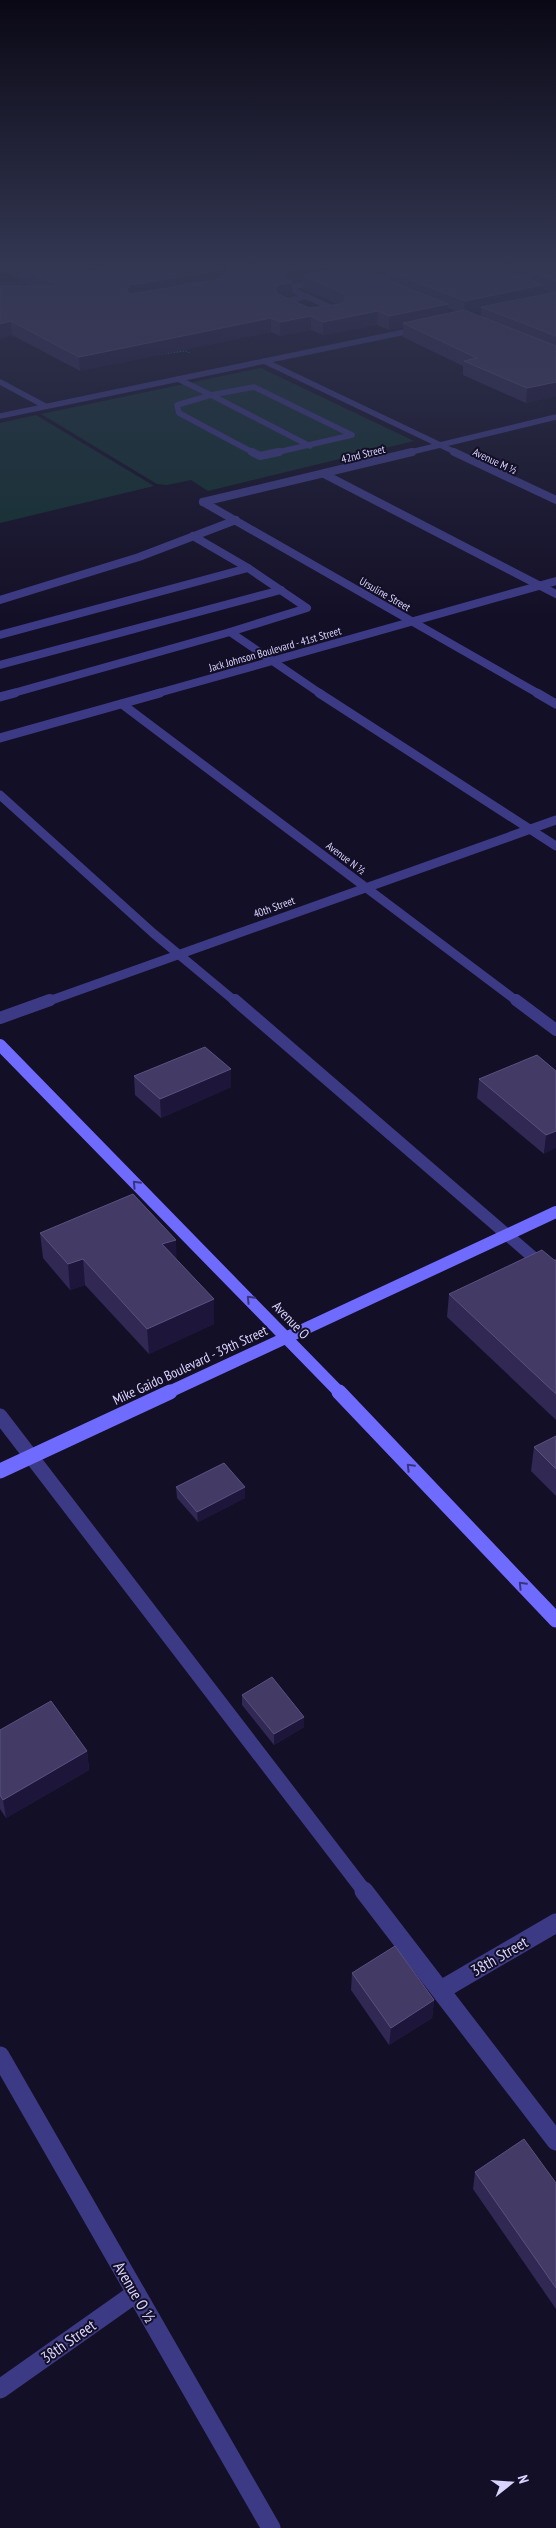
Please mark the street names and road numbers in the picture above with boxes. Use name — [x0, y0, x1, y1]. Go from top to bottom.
street label: 42nd Street — [340, 442, 386, 466]
street label: Avenue M ½ — [471, 445, 520, 477]
street label: Ursuline Street — [357, 574, 413, 614]
street label: Jack Johnson Boulevard - 41st Street — [206, 623, 343, 675]
street label: Avenue N ½ — [323, 839, 369, 878]
street label: 40th Street — [251, 893, 297, 921]
street label: Avenue O — [269, 1297, 314, 1343]
street label: Mike Gaido Boulevard - 39th Street — [110, 1321, 270, 1409]
street label: 38th Street — [467, 1931, 532, 1980]
street label: Avenue O ½ — [110, 2258, 160, 2326]
street label: 38th Street — [37, 2315, 100, 2367]

